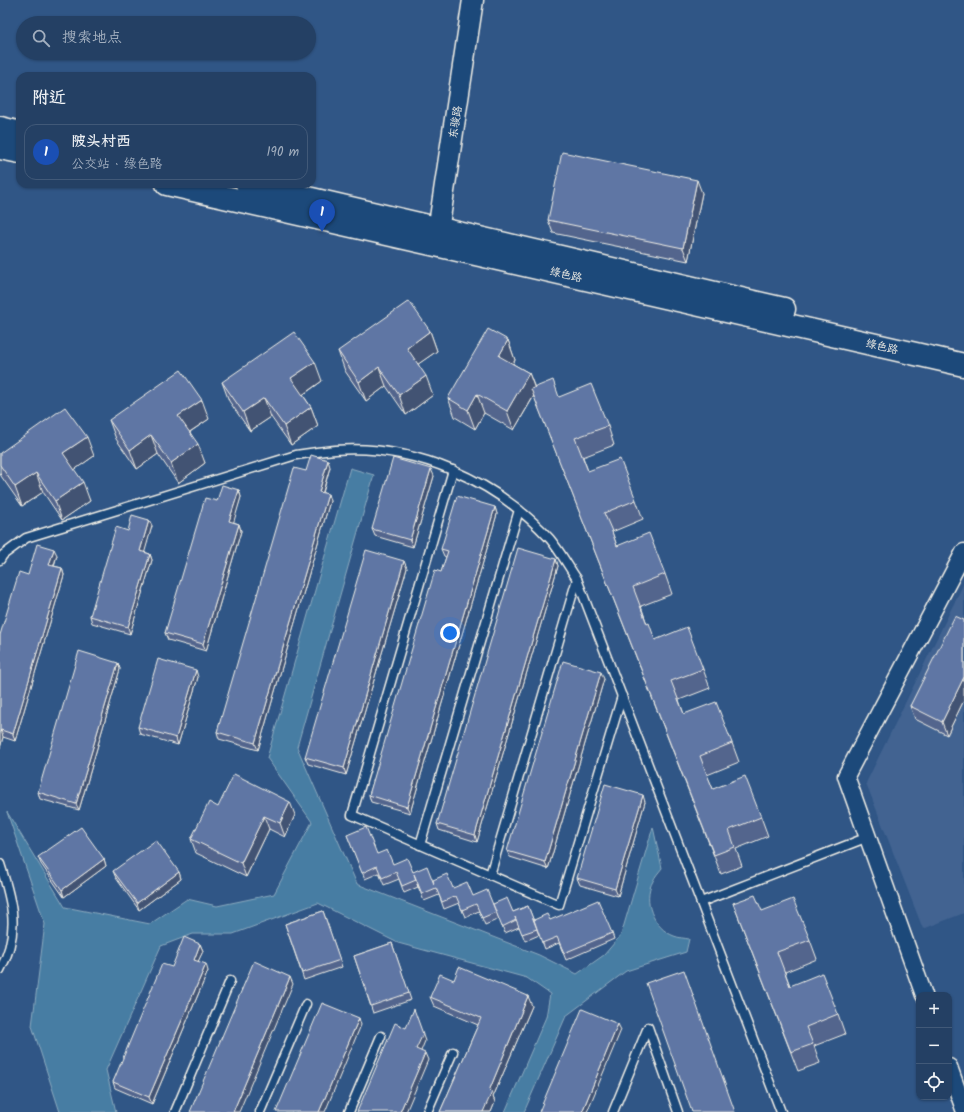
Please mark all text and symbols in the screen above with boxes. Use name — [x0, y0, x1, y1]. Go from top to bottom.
search box — [16, 16, 316, 60]
text: 搜索地点 — [62, 26, 122, 50]
icon: search — [30, 27, 52, 49]
text: 附近 — [32, 85, 66, 112]
street label: 东骏路 — [445, 104, 467, 140]
text: 陂头村西 — [71, 130, 131, 154]
text: 1 — [44, 142, 48, 163]
text: 190 m — [267, 142, 299, 163]
text: 公交站 · 绿色路 — [71, 154, 163, 175]
pin: 1 — [309, 199, 335, 232]
street label: 绿色路 — [548, 262, 584, 287]
street label: 绿色路 — [864, 334, 900, 359]
your location — [440, 623, 460, 643]
map controls — [916, 992, 952, 1100]
button: + — [916, 992, 952, 1028]
button: − — [916, 1028, 952, 1064]
button: locate — [916, 1064, 952, 1100]

